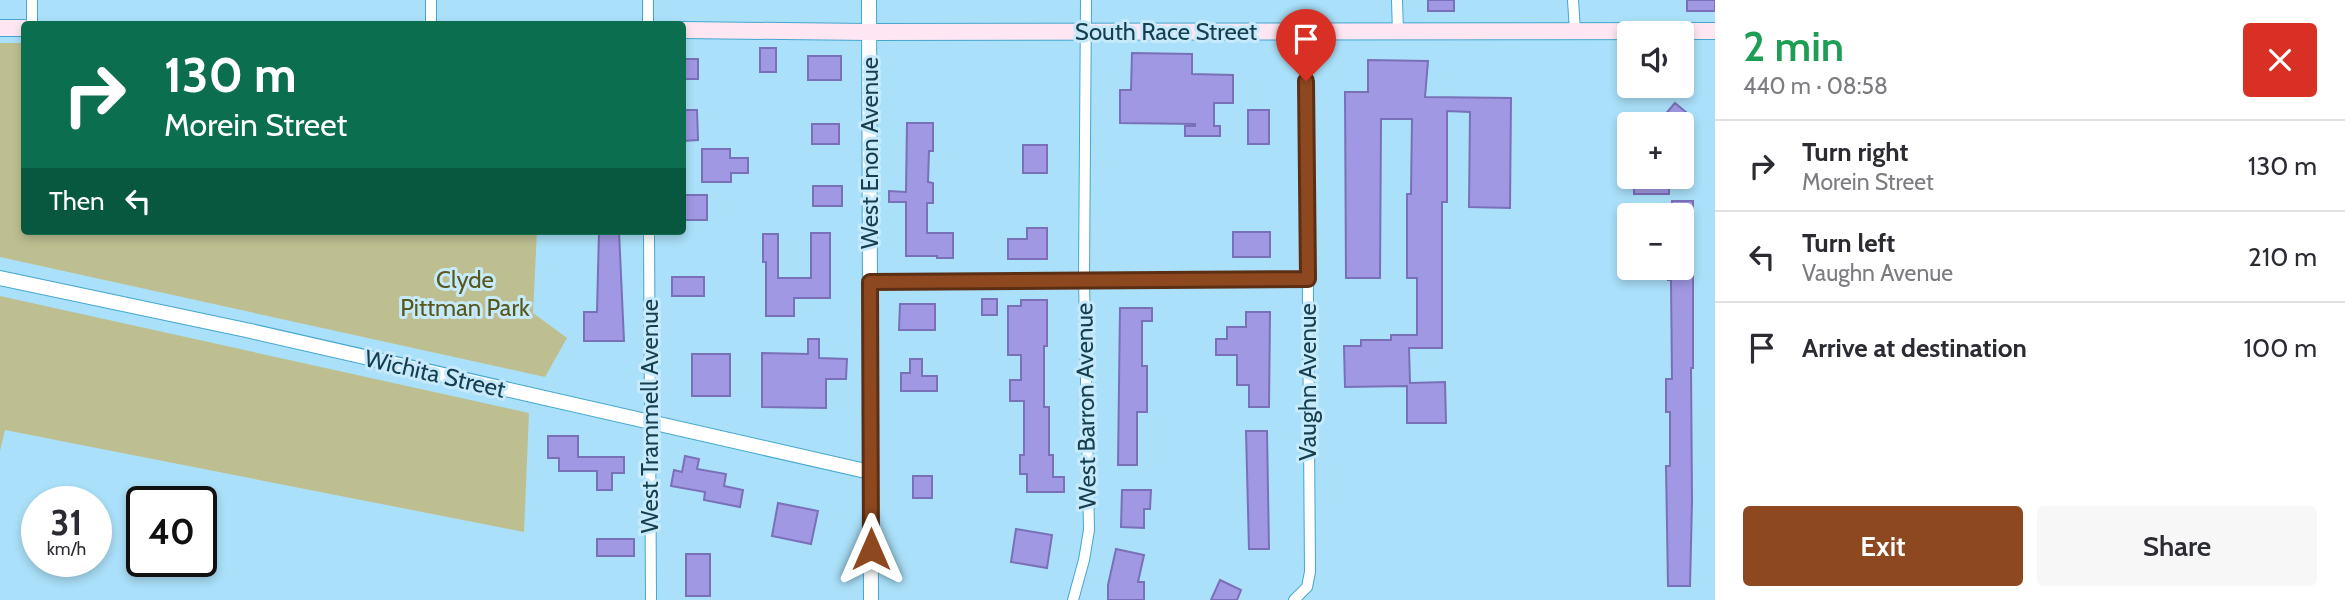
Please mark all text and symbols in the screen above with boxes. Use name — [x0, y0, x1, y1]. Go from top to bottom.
pin — [1276, 9, 1336, 81]
street label: South Race Street — [1075, 17, 1257, 46]
icon: arrive — [1287, 20, 1325, 58]
text: 2 min — [1743, 20, 1844, 72]
map controls — [1617, 21, 1694, 280]
button: sound — [1617, 21, 1694, 98]
button: close — [2243, 23, 2317, 97]
text: 130 m — [164, 45, 297, 104]
icon: right — [49, 49, 140, 140]
street label: West Enon Avenue — [855, 57, 884, 249]
text: 440 m · 08:58 — [1743, 72, 1888, 100]
text: Morein Street — [164, 105, 347, 144]
button: + — [1617, 112, 1694, 189]
text: Turn right — [1802, 136, 1908, 168]
icon: right — [1743, 147, 1781, 185]
text: 130 m — [2248, 150, 2317, 182]
text: Morein Street — [1802, 168, 1934, 196]
icon: left — [119, 182, 157, 220]
text: Then — [49, 185, 105, 217]
button: − — [1617, 203, 1694, 280]
text: Turn left — [1802, 227, 1895, 259]
icon: left — [1743, 238, 1781, 276]
text: 210 m — [2248, 241, 2317, 273]
text: Vaughn Avenue — [1802, 259, 1953, 287]
park label: Clyde Pittman Park — [400, 265, 530, 322]
street label: West Trammell Avenue — [635, 299, 664, 533]
street label: West Barron Avenue — [1069, 303, 1102, 509]
street label: Vaughn Avenue — [1293, 303, 1322, 461]
icon: arrive — [1743, 329, 1781, 367]
text: Arrive at destination — [1802, 332, 2027, 364]
text: 100 m — [2244, 332, 2317, 364]
street label: Wichita Street — [362, 343, 508, 404]
speed limit sign: 40 — [126, 486, 217, 577]
text: 31 — [51, 501, 82, 544]
button: Exit — [1743, 506, 2023, 586]
button: Share — [2037, 506, 2317, 586]
position arrow — [834, 512, 908, 586]
text: km/h — [47, 538, 86, 560]

